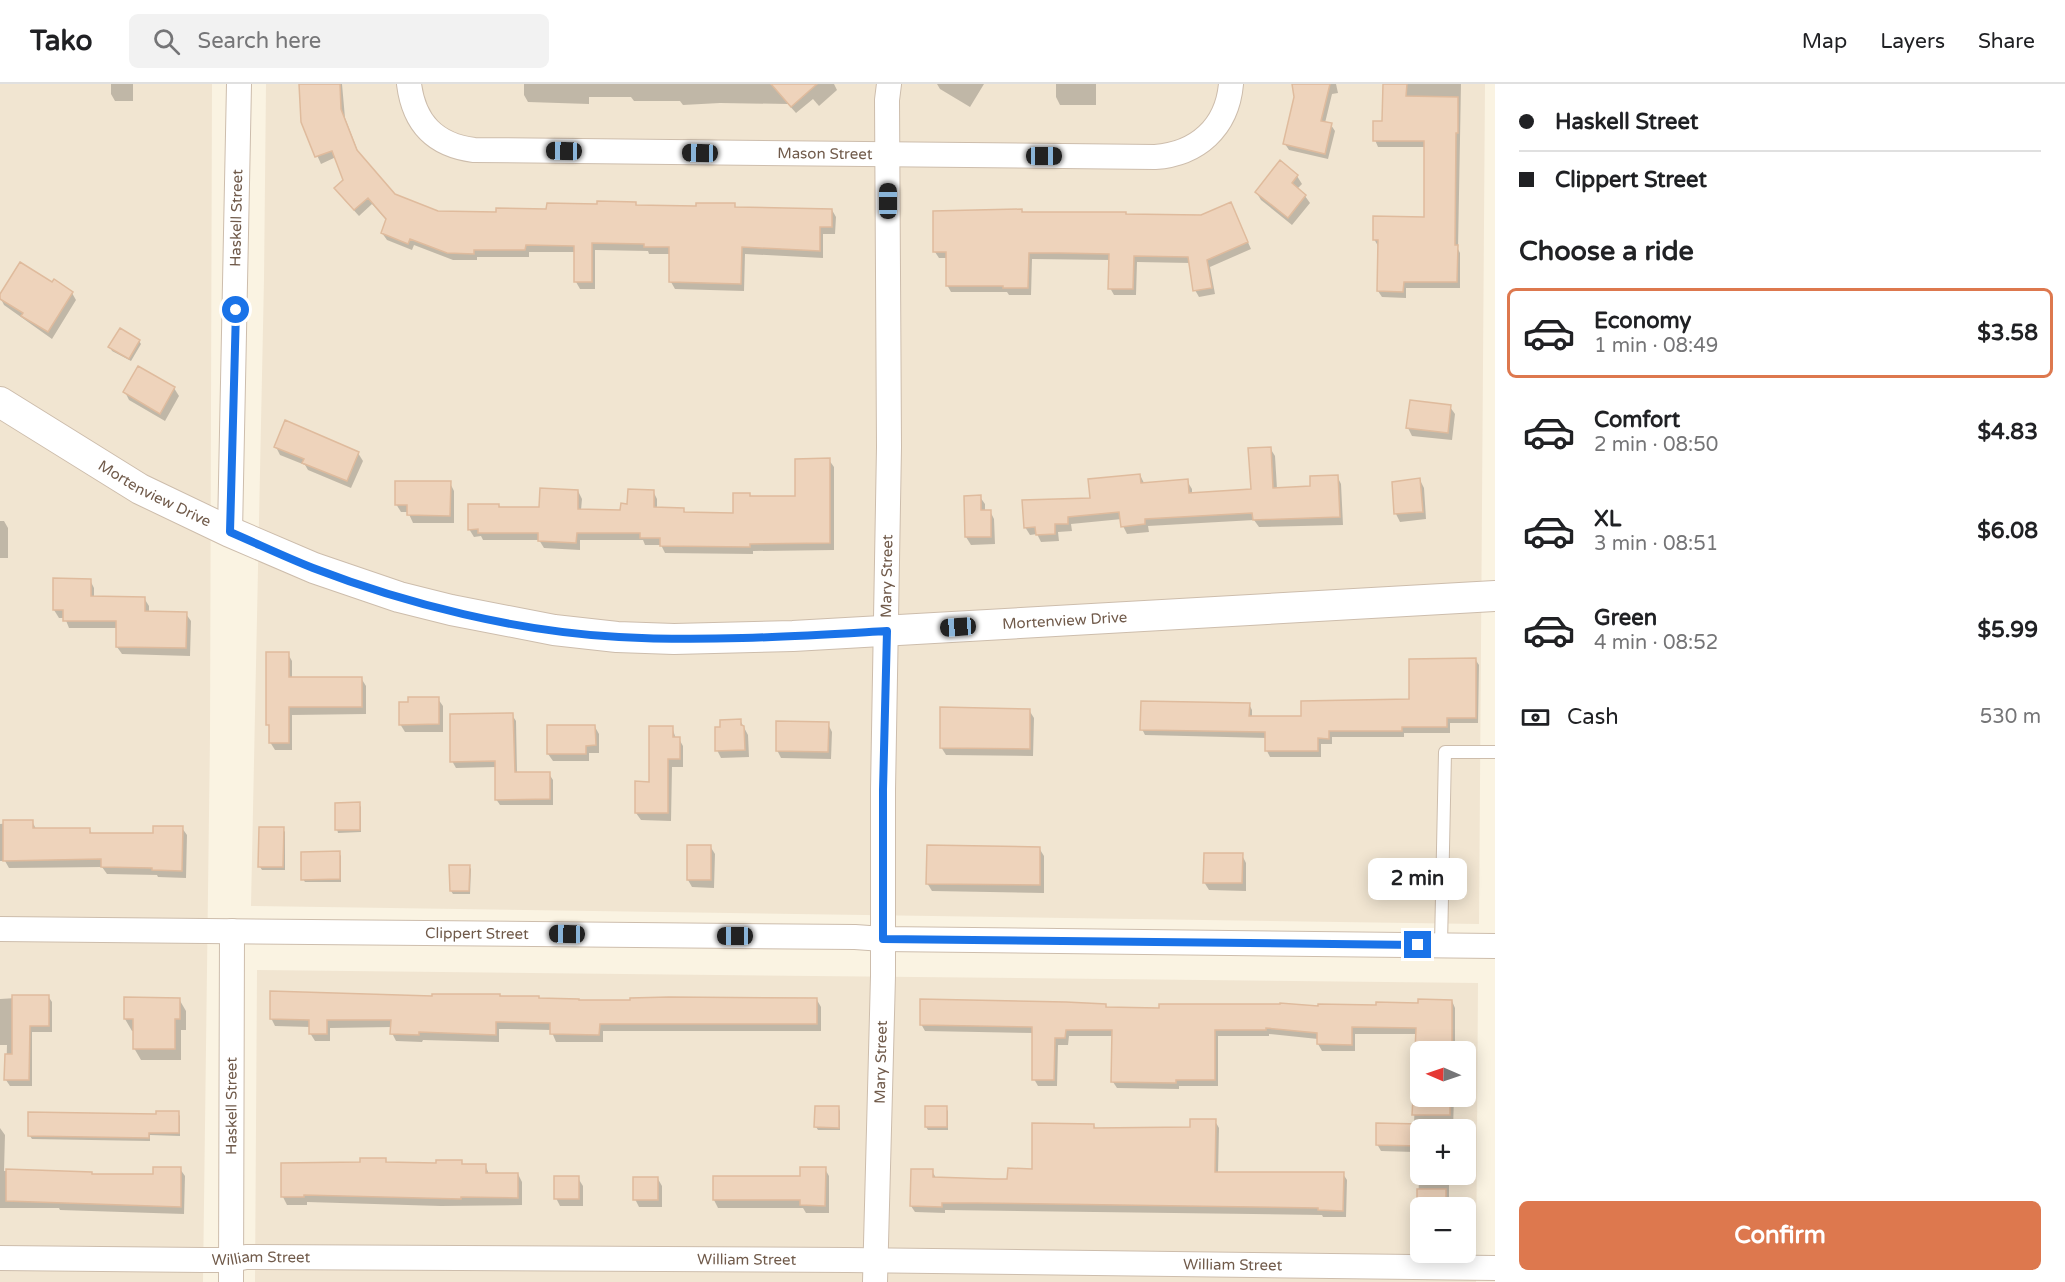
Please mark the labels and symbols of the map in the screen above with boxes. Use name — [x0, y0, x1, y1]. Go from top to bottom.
car — [546, 142, 582, 160]
car — [682, 144, 718, 162]
street label: Mason Street — [777, 144, 873, 163]
car — [1026, 147, 1062, 165]
street label: Haskell Street — [226, 169, 246, 267]
car — [879, 183, 897, 219]
route start — [222, 296, 249, 323]
street label: Mortenview Drive — [95, 456, 214, 531]
street label: Mary Street — [877, 534, 896, 618]
street label: Mortenview Drive — [1002, 608, 1128, 633]
car — [939, 617, 977, 637]
callout: 2 min — [1368, 858, 1468, 900]
street label: Clippert Street — [425, 924, 529, 943]
car — [549, 925, 585, 943]
car — [717, 927, 753, 945]
route end — [1404, 931, 1431, 958]
street label: Mary Street — [871, 1020, 891, 1104]
north arrow — [1410, 1041, 1476, 1107]
street label: Haskell Street — [222, 1057, 241, 1155]
street label: William Street — [211, 1247, 311, 1269]
street label: William Street — [697, 1250, 797, 1269]
street label: William Street — [1183, 1255, 1283, 1274]

